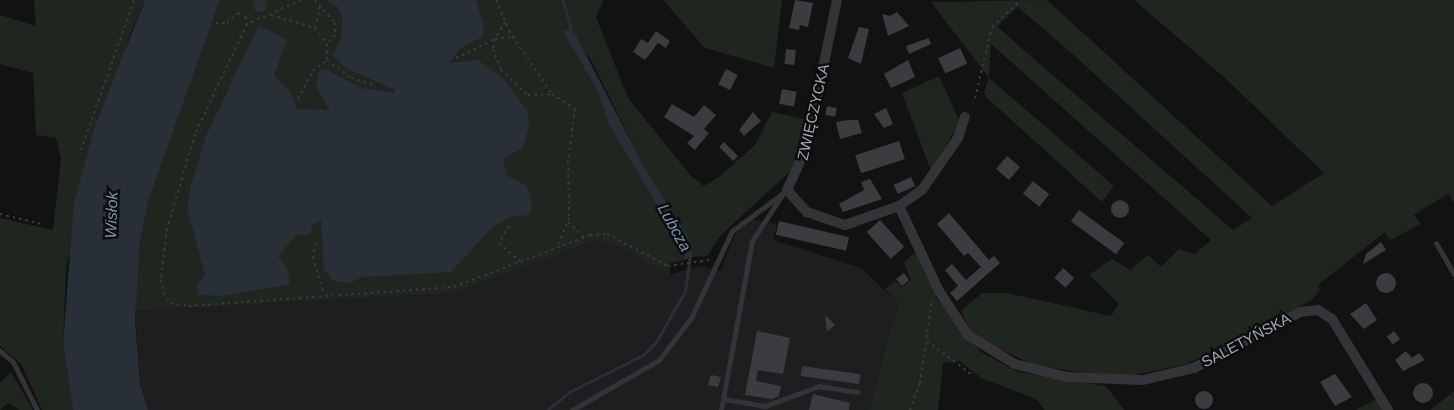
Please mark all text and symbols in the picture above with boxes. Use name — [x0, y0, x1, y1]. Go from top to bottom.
street label: ZWIĘCZYCKA — [793, 62, 833, 162]
water label: Wisłok — [102, 191, 122, 239]
water label: Lubcza — [653, 201, 695, 255]
street label: SALETYŃSKA — [1198, 309, 1294, 371]

